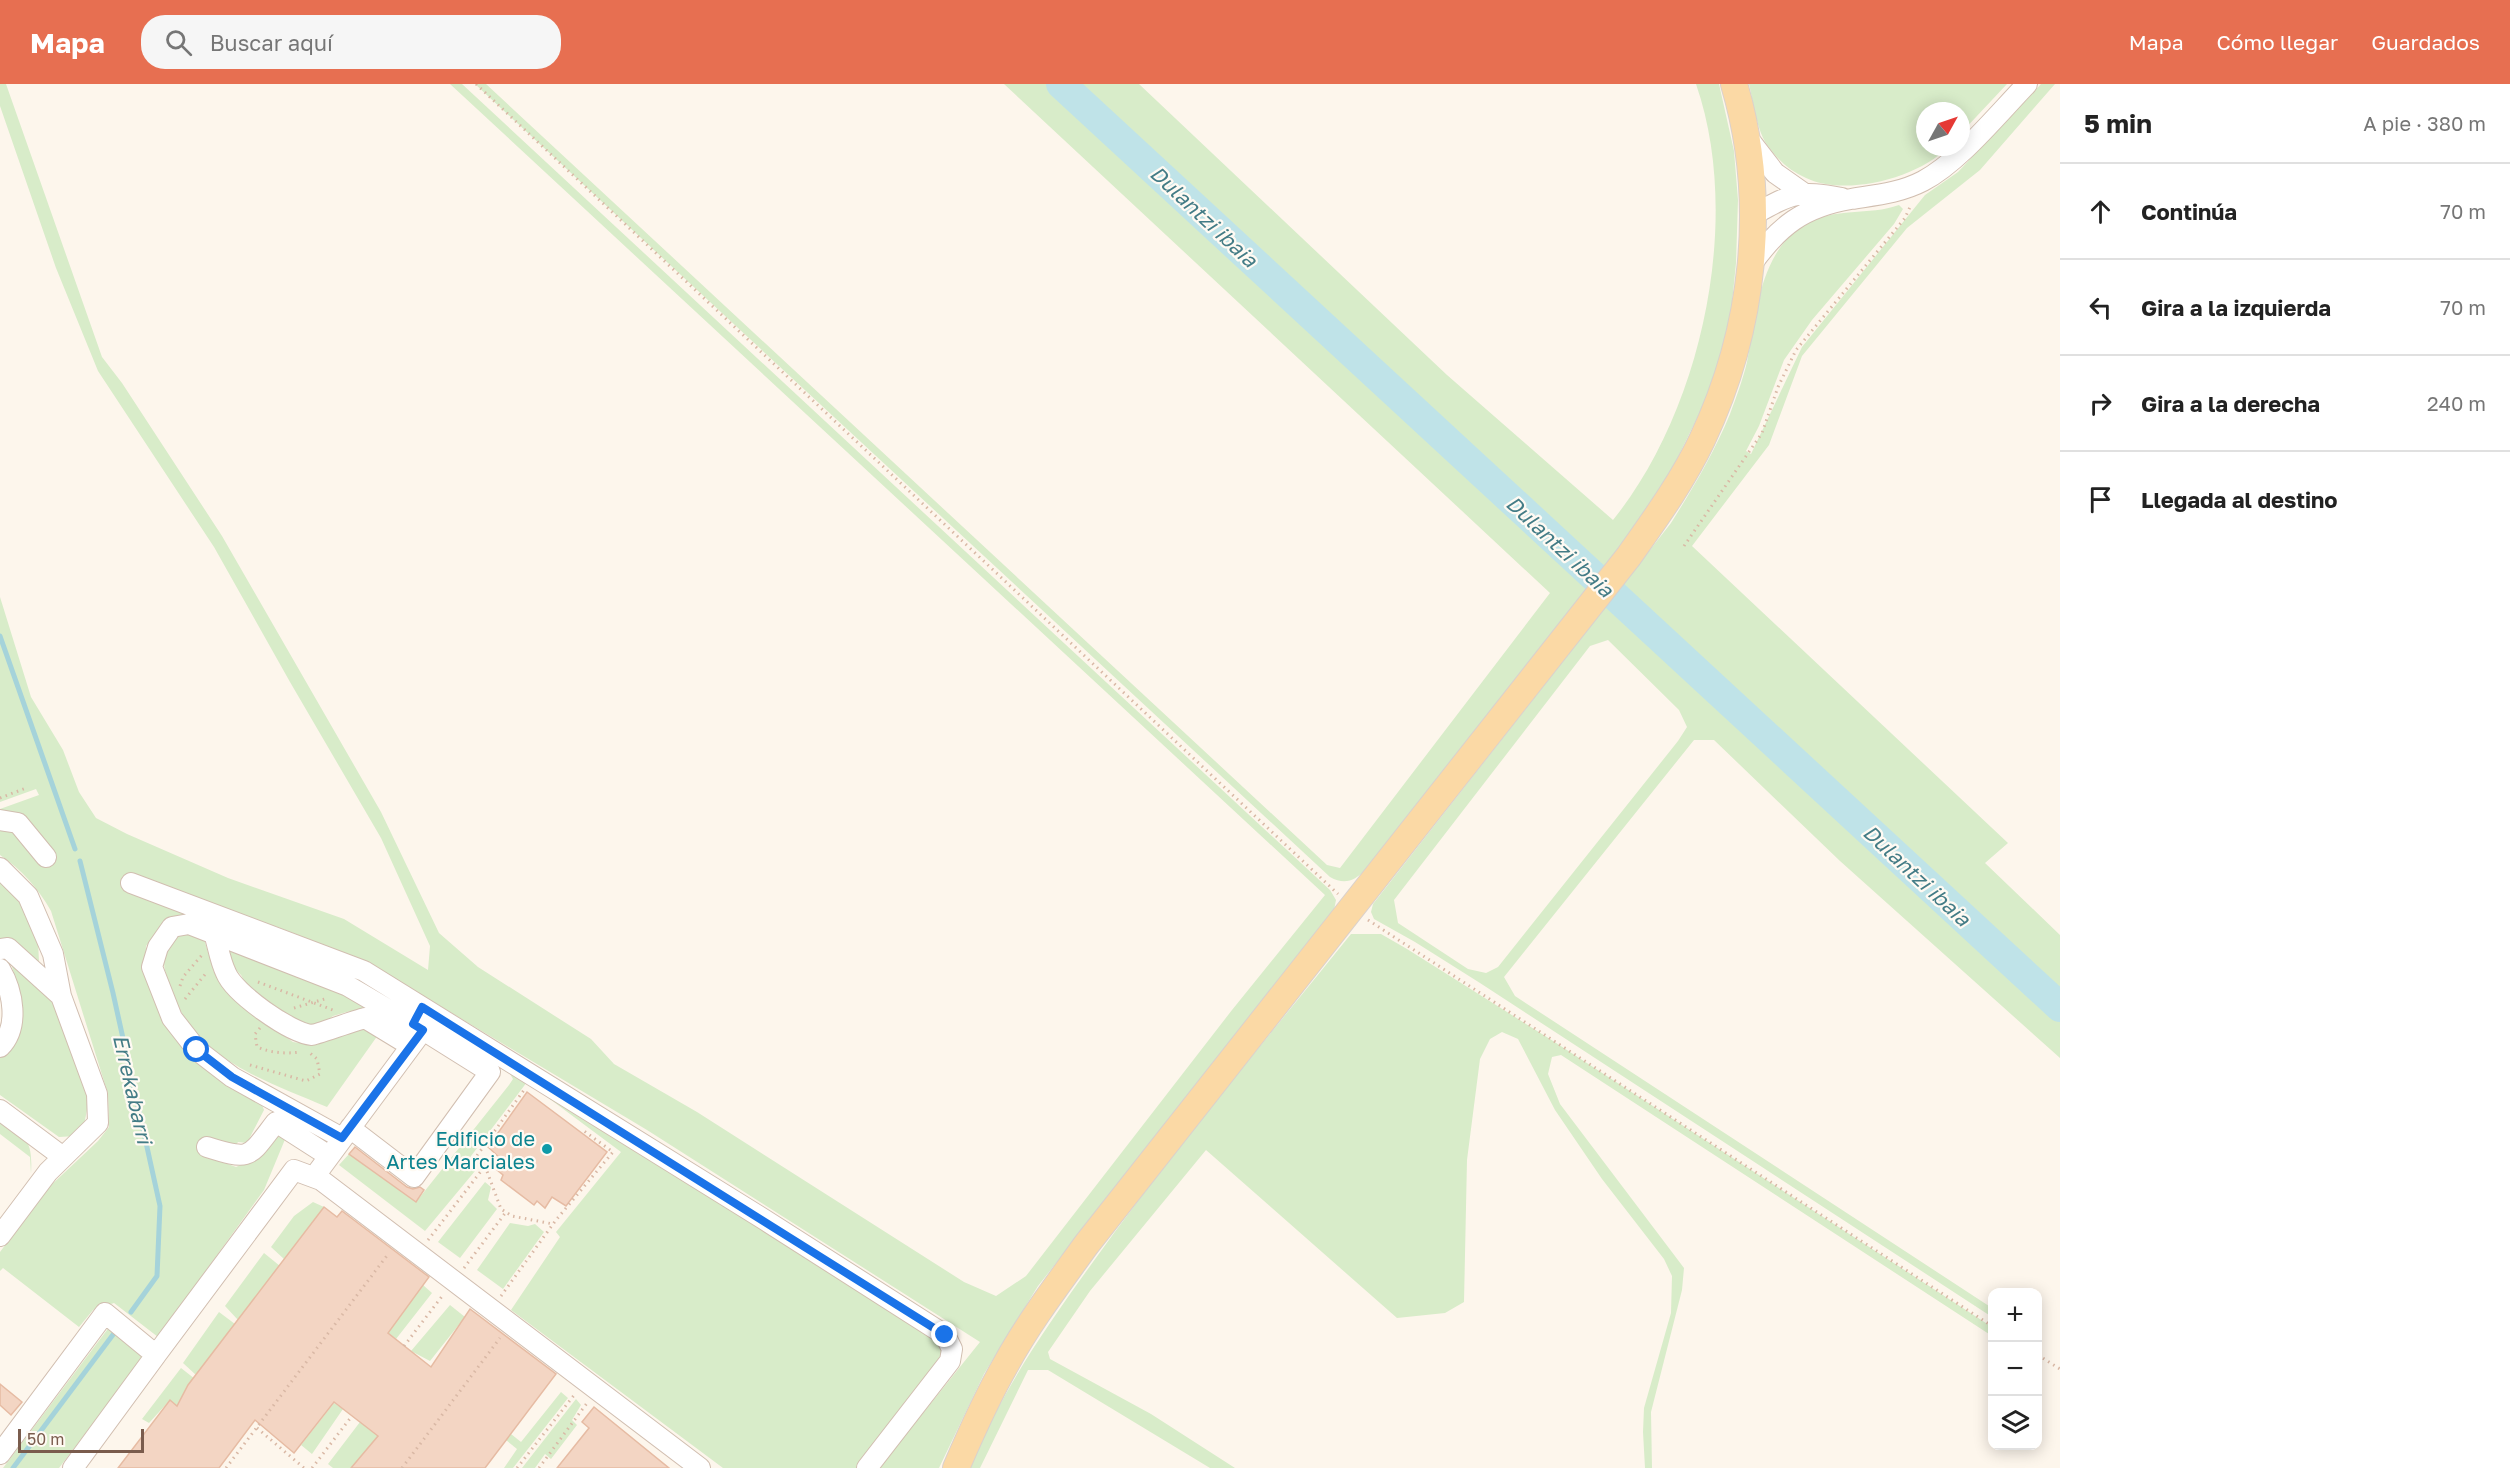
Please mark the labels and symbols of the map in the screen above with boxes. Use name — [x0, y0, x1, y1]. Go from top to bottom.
north arrow — [1916, 102, 1970, 156]
water label: Dulantzi ibaia — [1145, 160, 1264, 273]
water label: Dulantzi ibaia — [1501, 490, 1620, 603]
water label: Dulantzi ibaia — [1858, 819, 1977, 932]
water label: Errekabarri — [108, 1032, 159, 1149]
route start — [183, 1036, 209, 1062]
place label: Edificio de Artes Marciales — [386, 1126, 535, 1173]
marker: Edificio de Artes Marciales — [540, 1142, 554, 1156]
route end — [931, 1321, 957, 1347]
scale bar — [18, 1426, 144, 1454]

